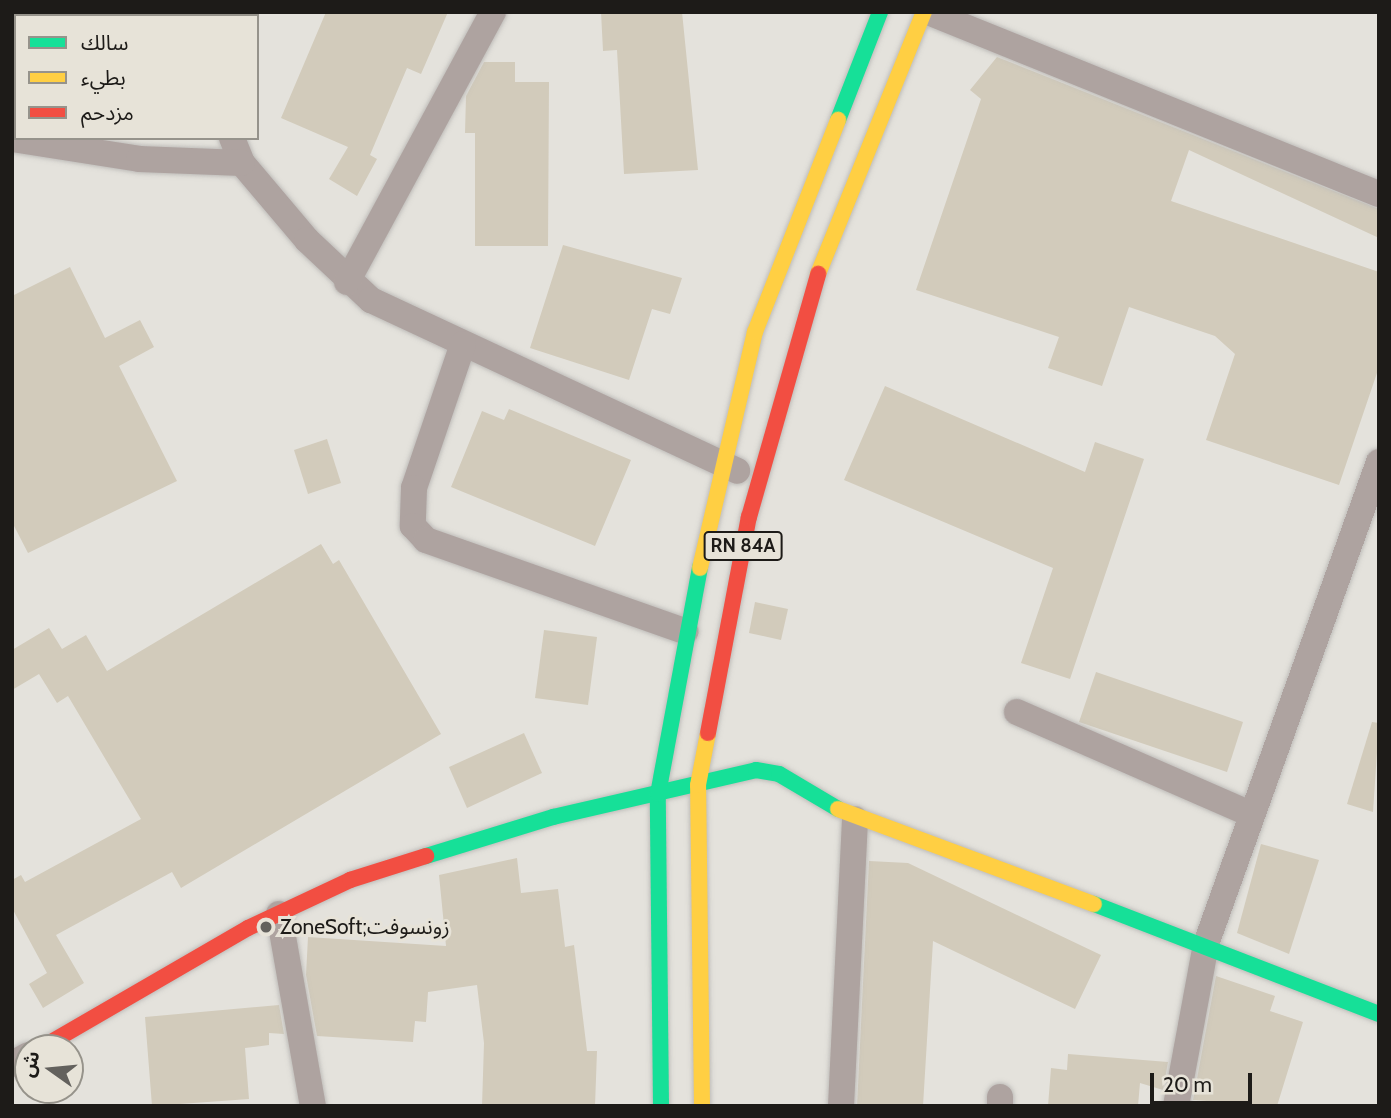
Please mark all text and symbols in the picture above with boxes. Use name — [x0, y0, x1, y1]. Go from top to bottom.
legend — [14, 14, 259, 140]
text: سالك — [81, 30, 128, 55]
text: بطيء — [81, 65, 126, 90]
text: مزدحم — [81, 100, 134, 125]
road number: RN 84A — [703, 530, 783, 562]
place label: ZoneSoft;زونسوفت — [280, 914, 450, 940]
marker: ZoneSoft;زونسوفت — [258, 919, 274, 935]
north arrow — [14, 1034, 84, 1104]
text: ش — [16, 1048, 45, 1080]
scale bar — [1153, 1058, 1254, 1102]
text: 20 m — [1163, 1072, 1212, 1097]

